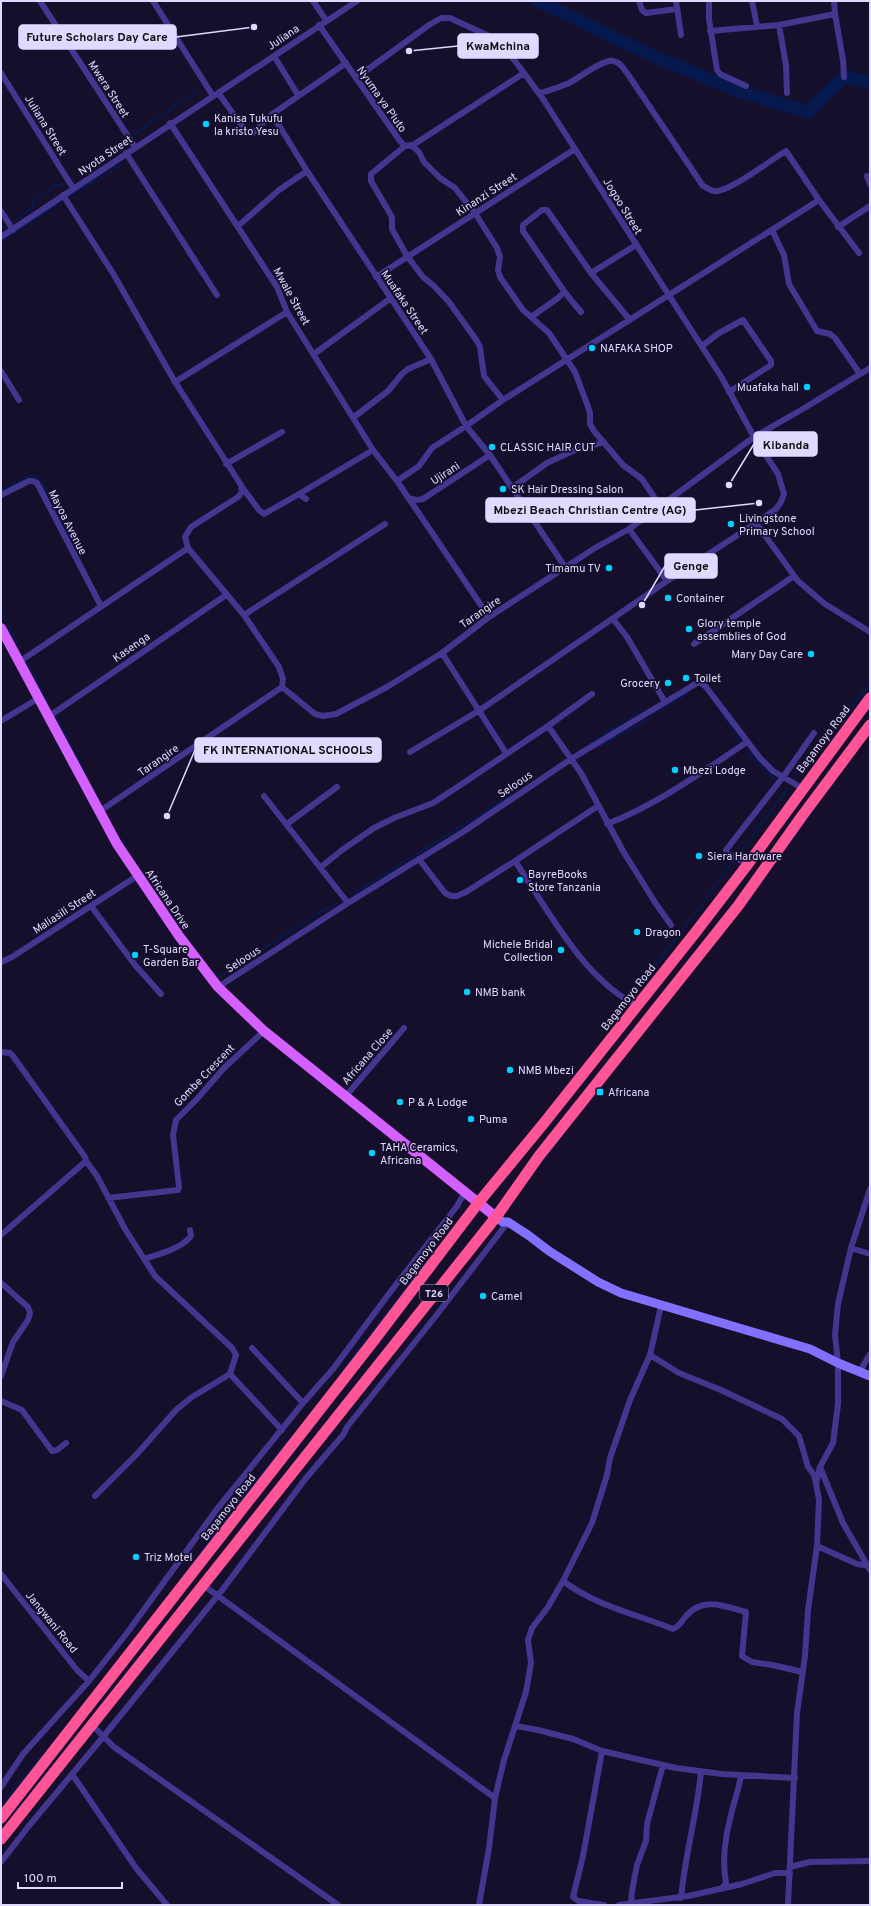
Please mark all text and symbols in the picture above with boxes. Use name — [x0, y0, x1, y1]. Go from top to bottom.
street label: Juliana — [265, 22, 303, 54]
callout: Future Scholars Day Care — [19, 25, 176, 49]
text: Future Scholars Day Care — [26, 30, 168, 46]
callout: KwaMchina — [458, 34, 538, 58]
text: KwaMchina — [466, 39, 530, 55]
street label: Mwera Street — [84, 58, 132, 121]
street label: Nyuma ya Pluto — [353, 64, 409, 135]
street label: Juliana Street — [21, 93, 69, 158]
place label: Kanisa Tukufu la kristo Yesu — [214, 112, 283, 139]
marker: Kanisa Tukufu la kristo Yesu — [201, 119, 211, 129]
street label: Nyota Street — [76, 133, 135, 179]
street label: Kinanzi Street — [454, 170, 520, 220]
street label: Jogoo Street — [599, 176, 645, 237]
street label: Mwale Street — [269, 265, 313, 328]
street label: Muafaka Street — [378, 268, 431, 337]
place label: NAFAKA SHOP — [600, 342, 673, 356]
marker: NAFAKA SHOP — [587, 343, 597, 353]
place label: Muafaka hall — [737, 381, 799, 395]
marker: Muafaka hall — [802, 382, 812, 392]
callout: Kibanda — [754, 432, 817, 456]
text: Kibanda — [763, 438, 809, 454]
place label: CLASSIC HAIR CUT — [500, 441, 595, 455]
marker: CLASSIC HAIR CUT — [487, 442, 497, 452]
street label: Ujirani — [428, 459, 463, 488]
place label: SK Hair Dressing Salon — [511, 483, 623, 497]
marker: SK Hair Dressing Salon — [498, 484, 508, 494]
street label: Mayoa Avenue — [45, 488, 90, 557]
callout: Mbezi Beach Christian Centre (AG) — [486, 498, 695, 522]
text: Mbezi Beach Christian Centre (AG) — [493, 503, 687, 519]
place label: Livingstone Primary School — [739, 512, 815, 539]
marker: Livingstone Primary School — [726, 519, 736, 529]
callout: Genge — [665, 554, 717, 578]
text: Genge — [673, 559, 709, 575]
place label: Timamu TV — [545, 562, 601, 576]
marker: Timamu TV — [604, 563, 614, 573]
place label: Container — [676, 592, 725, 606]
marker: Container — [663, 593, 673, 603]
street label: Tarangire — [457, 594, 504, 632]
place label: Glory temple assemblies of God — [697, 617, 786, 644]
marker: Glory temple assemblies of God — [684, 624, 694, 634]
street label: Kasenga — [110, 630, 153, 666]
place label: Mary Day Care — [731, 648, 803, 662]
marker: Mary Day Care — [806, 649, 816, 659]
place label: Toilet — [694, 672, 721, 686]
marker: Toilet — [681, 673, 691, 683]
place label: Grocery — [620, 677, 660, 691]
marker: Grocery — [663, 678, 673, 688]
street label: Bagamoyo Road — [794, 703, 854, 776]
callout: FK INTERNATIONAL SCHOOLS — [195, 738, 381, 762]
street label: Tarangire — [135, 742, 182, 780]
text: FK INTERNATIONAL SCHOOLS — [203, 743, 373, 759]
place label: Mbezi Lodge — [683, 764, 746, 778]
marker: Mbezi Lodge — [670, 765, 680, 775]
street label: Seloous — [495, 768, 536, 802]
place label: Siera Hardware — [707, 850, 782, 864]
marker: Siera Hardware — [694, 851, 704, 861]
street label: Africana Drive — [142, 867, 193, 933]
place label: BayreBooks Store Tanzania — [528, 868, 601, 895]
marker: BayreBooks Store Tanzania — [515, 875, 525, 885]
street label: Maliasili Street — [30, 886, 99, 937]
place label: Dragon — [645, 926, 681, 940]
marker: Dragon — [632, 927, 642, 937]
place label: Michele Bridal Collection — [483, 938, 553, 965]
place label: T-Square Garden Bar — [143, 943, 200, 970]
street label: Seloous — [223, 943, 264, 976]
marker: Michele Bridal Collection — [556, 945, 566, 955]
marker: T-Square Garden Bar — [130, 950, 140, 960]
street label: Bagamoyo Road — [598, 961, 659, 1034]
place label: NMB bank — [475, 986, 526, 1000]
marker: NMB bank — [462, 987, 472, 997]
street label: Africana Close — [339, 1025, 396, 1088]
street label: Gombe Crescent — [171, 1041, 238, 1110]
place label: NMB Mbezi — [518, 1064, 574, 1078]
marker: NMB Mbezi — [505, 1065, 515, 1075]
place label: Africana — [608, 1086, 650, 1100]
marker: Africana — [595, 1087, 605, 1097]
place label: P & A Lodge — [408, 1096, 468, 1110]
marker: P & A Lodge — [395, 1097, 405, 1107]
place label: Puma — [479, 1113, 507, 1127]
marker: Puma — [466, 1114, 476, 1124]
place label: TAHA Ceramics, Africana — [380, 1141, 458, 1168]
marker: TAHA Ceramics, Africana — [367, 1148, 377, 1158]
street label: Bagamoyo Road — [397, 1215, 457, 1288]
road number: T26 — [420, 1285, 448, 1301]
place label: Camel — [491, 1290, 522, 1304]
marker: Camel — [478, 1291, 488, 1301]
street label: Bagamoyo Road — [198, 1471, 259, 1544]
place label: Triz Motel — [144, 1551, 192, 1565]
marker: Triz Motel — [131, 1552, 141, 1562]
street label: Jangwani Road — [22, 1589, 80, 1656]
scale bar — [18, 1864, 122, 1890]
text: 100 m — [24, 1871, 57, 1887]

